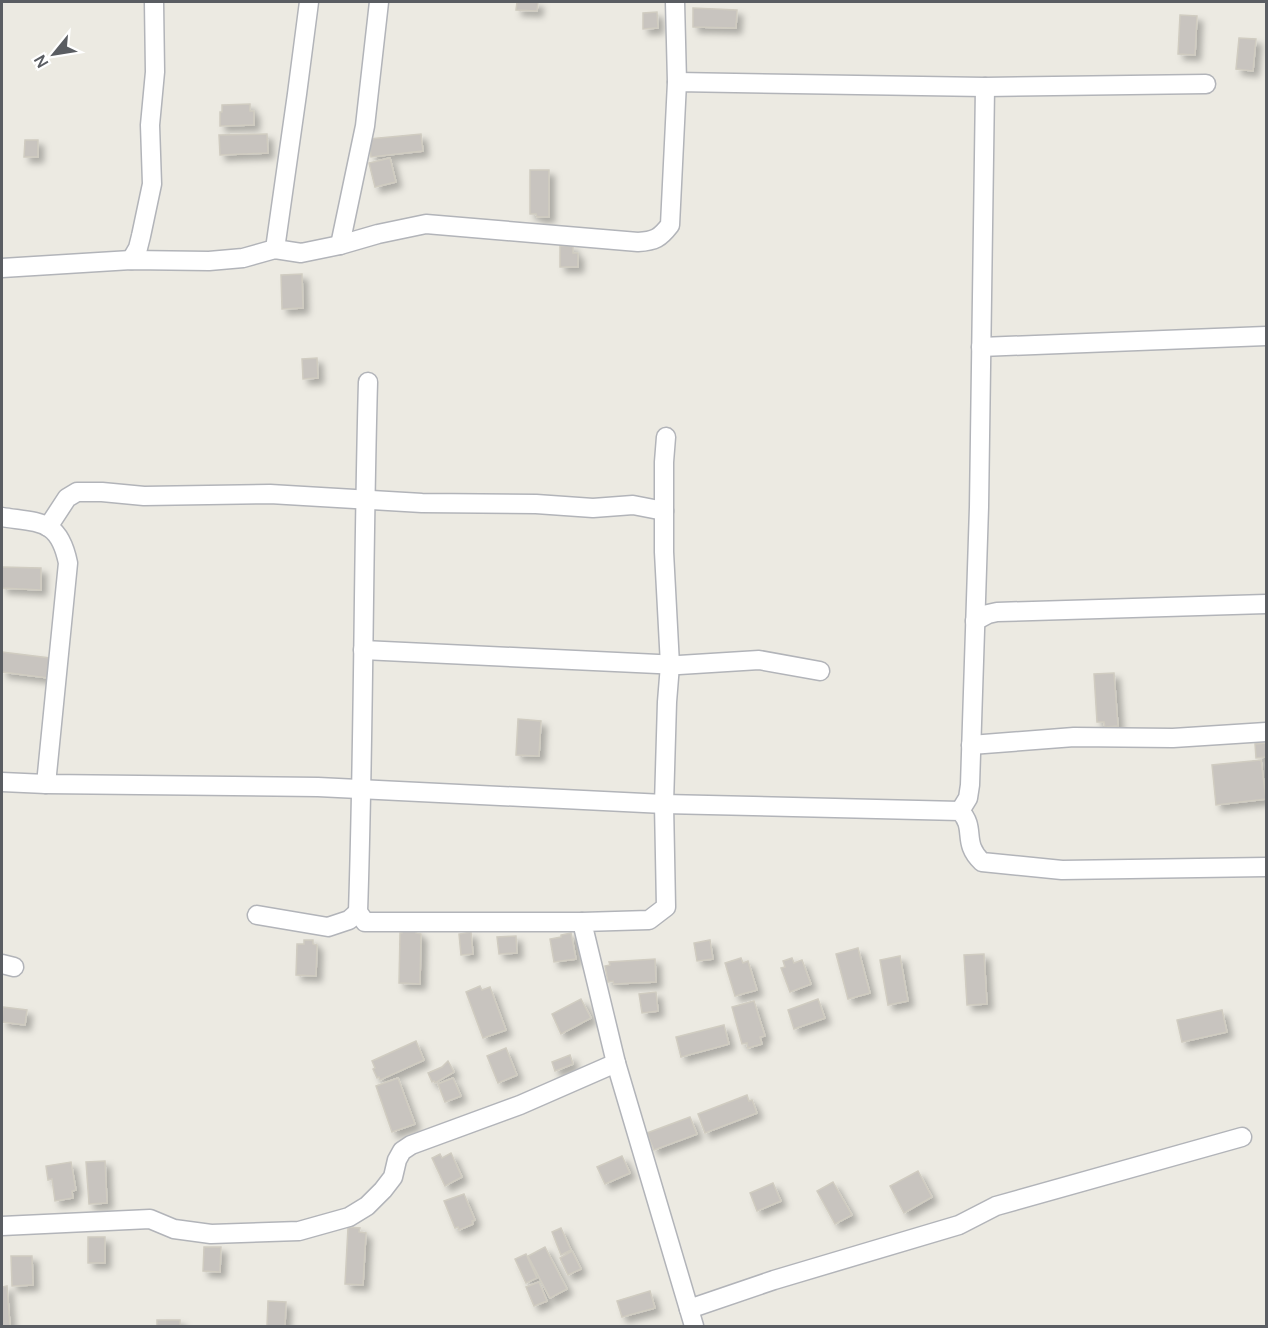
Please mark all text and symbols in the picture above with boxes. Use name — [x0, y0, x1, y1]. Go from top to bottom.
north arrow — [24, 24, 84, 84]
text: N — [29, 51, 53, 72]

